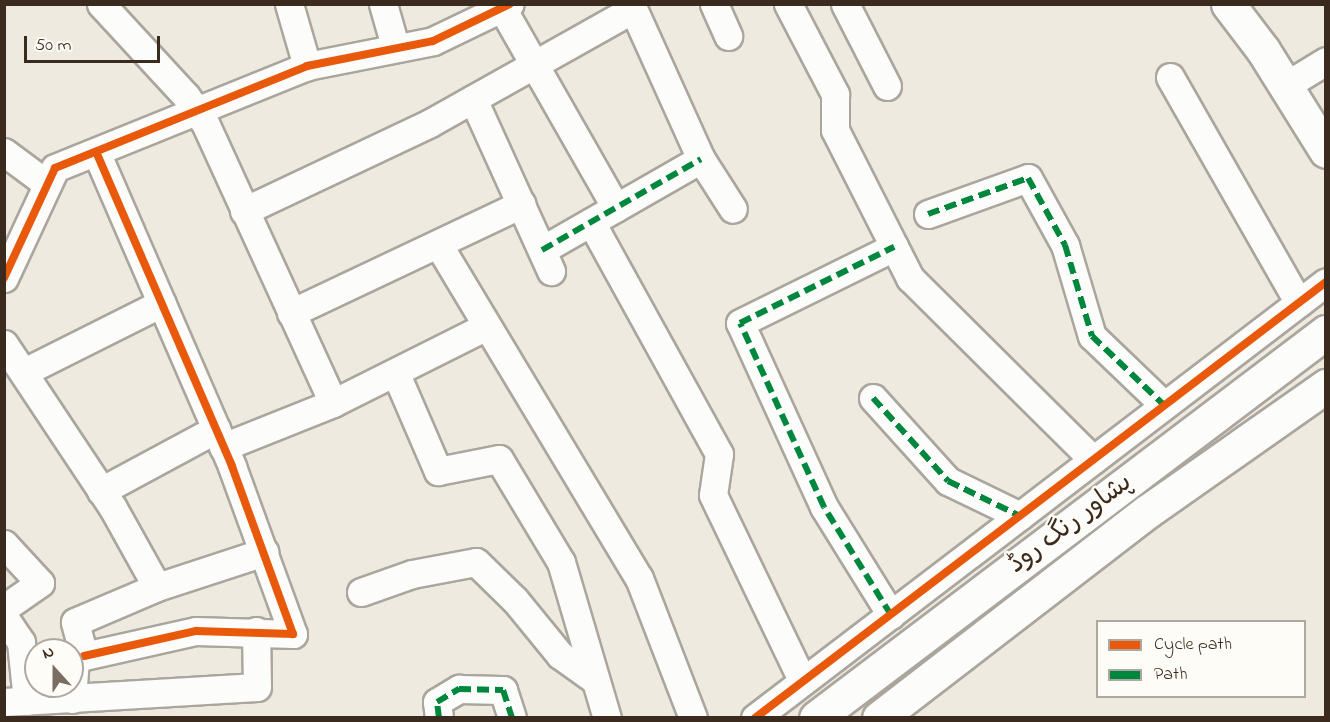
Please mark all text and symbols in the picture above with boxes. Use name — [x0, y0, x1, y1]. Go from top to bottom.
scale bar — [27, 24, 164, 62]
text: 50 m — [35, 33, 72, 59]
street label: پشاور رنگ روڈ — [1003, 468, 1139, 582]
legend — [1096, 620, 1306, 698]
text: Cycle path — [1154, 632, 1232, 658]
north arrow — [24, 638, 84, 698]
text: N — [39, 640, 58, 666]
text: Path — [1154, 662, 1188, 688]

